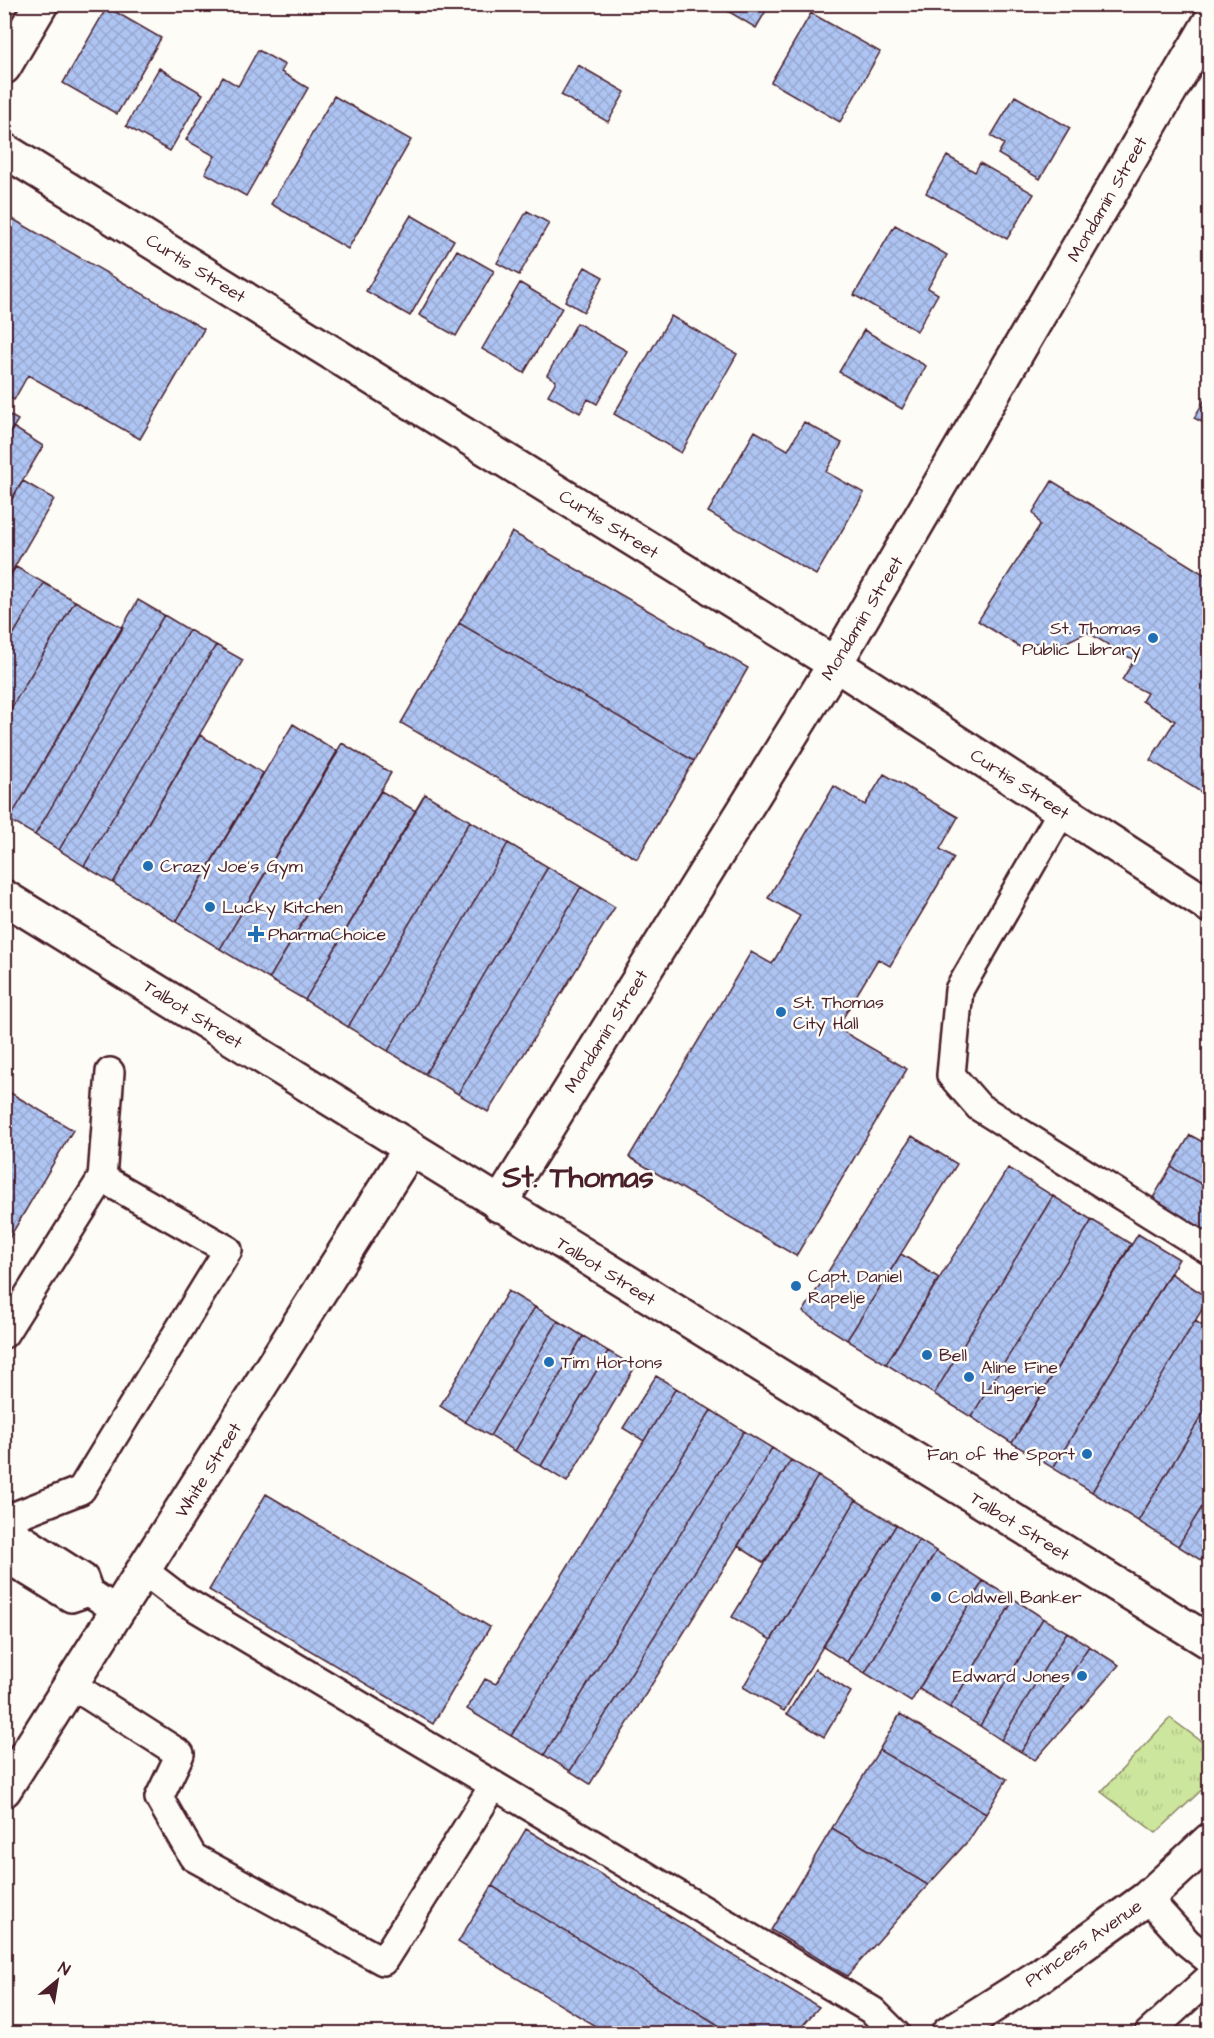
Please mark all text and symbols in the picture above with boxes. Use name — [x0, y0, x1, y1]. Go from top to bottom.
street label: Mondamin Street — [1061, 131, 1154, 267]
street label: Curtis Street — [141, 228, 251, 310]
street label: Curtis Street — [554, 484, 664, 566]
street label: Mondamin Street — [815, 551, 910, 685]
place label: St. Thomas Public Library — [1022, 616, 1141, 663]
marker: St. Thomas Public Library — [1146, 631, 1160, 645]
street label: Curtis Street — [965, 743, 1075, 826]
place label: Crazy Joe's Gym — [160, 854, 303, 880]
marker: Crazy Joe's Gym — [141, 859, 155, 873]
place label: Lucky Kitchen — [222, 895, 343, 921]
marker: Lucky Kitchen — [203, 900, 217, 914]
place label: PharmaChoice — [268, 922, 387, 947]
marker: PharmaChoice — [249, 927, 263, 941]
street label: Mondamin Street — [558, 964, 655, 1098]
street label: Talbot Street — [138, 974, 248, 1055]
place label: St. Thomas City Hall — [793, 990, 884, 1037]
marker: St. Thomas City Hall — [774, 1005, 788, 1019]
district label: St. Thomas — [501, 1157, 654, 1199]
street label: Talbot Street — [551, 1231, 661, 1312]
place label: Capt. Daniel Rapelje — [808, 1264, 902, 1310]
marker: Capt. Daniel Rapelje — [789, 1279, 803, 1293]
place label: Bell — [939, 1343, 967, 1368]
marker: Bell — [920, 1348, 934, 1362]
place label: Tim Hortons — [561, 1350, 663, 1375]
marker: Tim Hortons — [542, 1355, 556, 1369]
place label: Aline Fine Lingerie — [981, 1355, 1058, 1402]
marker: Aline Fine Lingerie — [962, 1370, 976, 1384]
street label: White Street — [169, 1417, 248, 1523]
place label: Fan of the Sport — [927, 1442, 1076, 1467]
marker: Fan of the Sport — [1080, 1447, 1094, 1461]
street label: Talbot Street — [965, 1486, 1075, 1567]
place label: Coldwell Banker — [948, 1585, 1082, 1610]
marker: Coldwell Banker — [929, 1590, 943, 1604]
place label: Edward Jones — [953, 1664, 1070, 1689]
marker: Edward Jones — [1075, 1669, 1089, 1683]
street label: Princess Avenue — [1020, 1893, 1147, 1993]
north arrow — [27, 1951, 87, 2011]
text: N — [54, 1957, 74, 1981]

